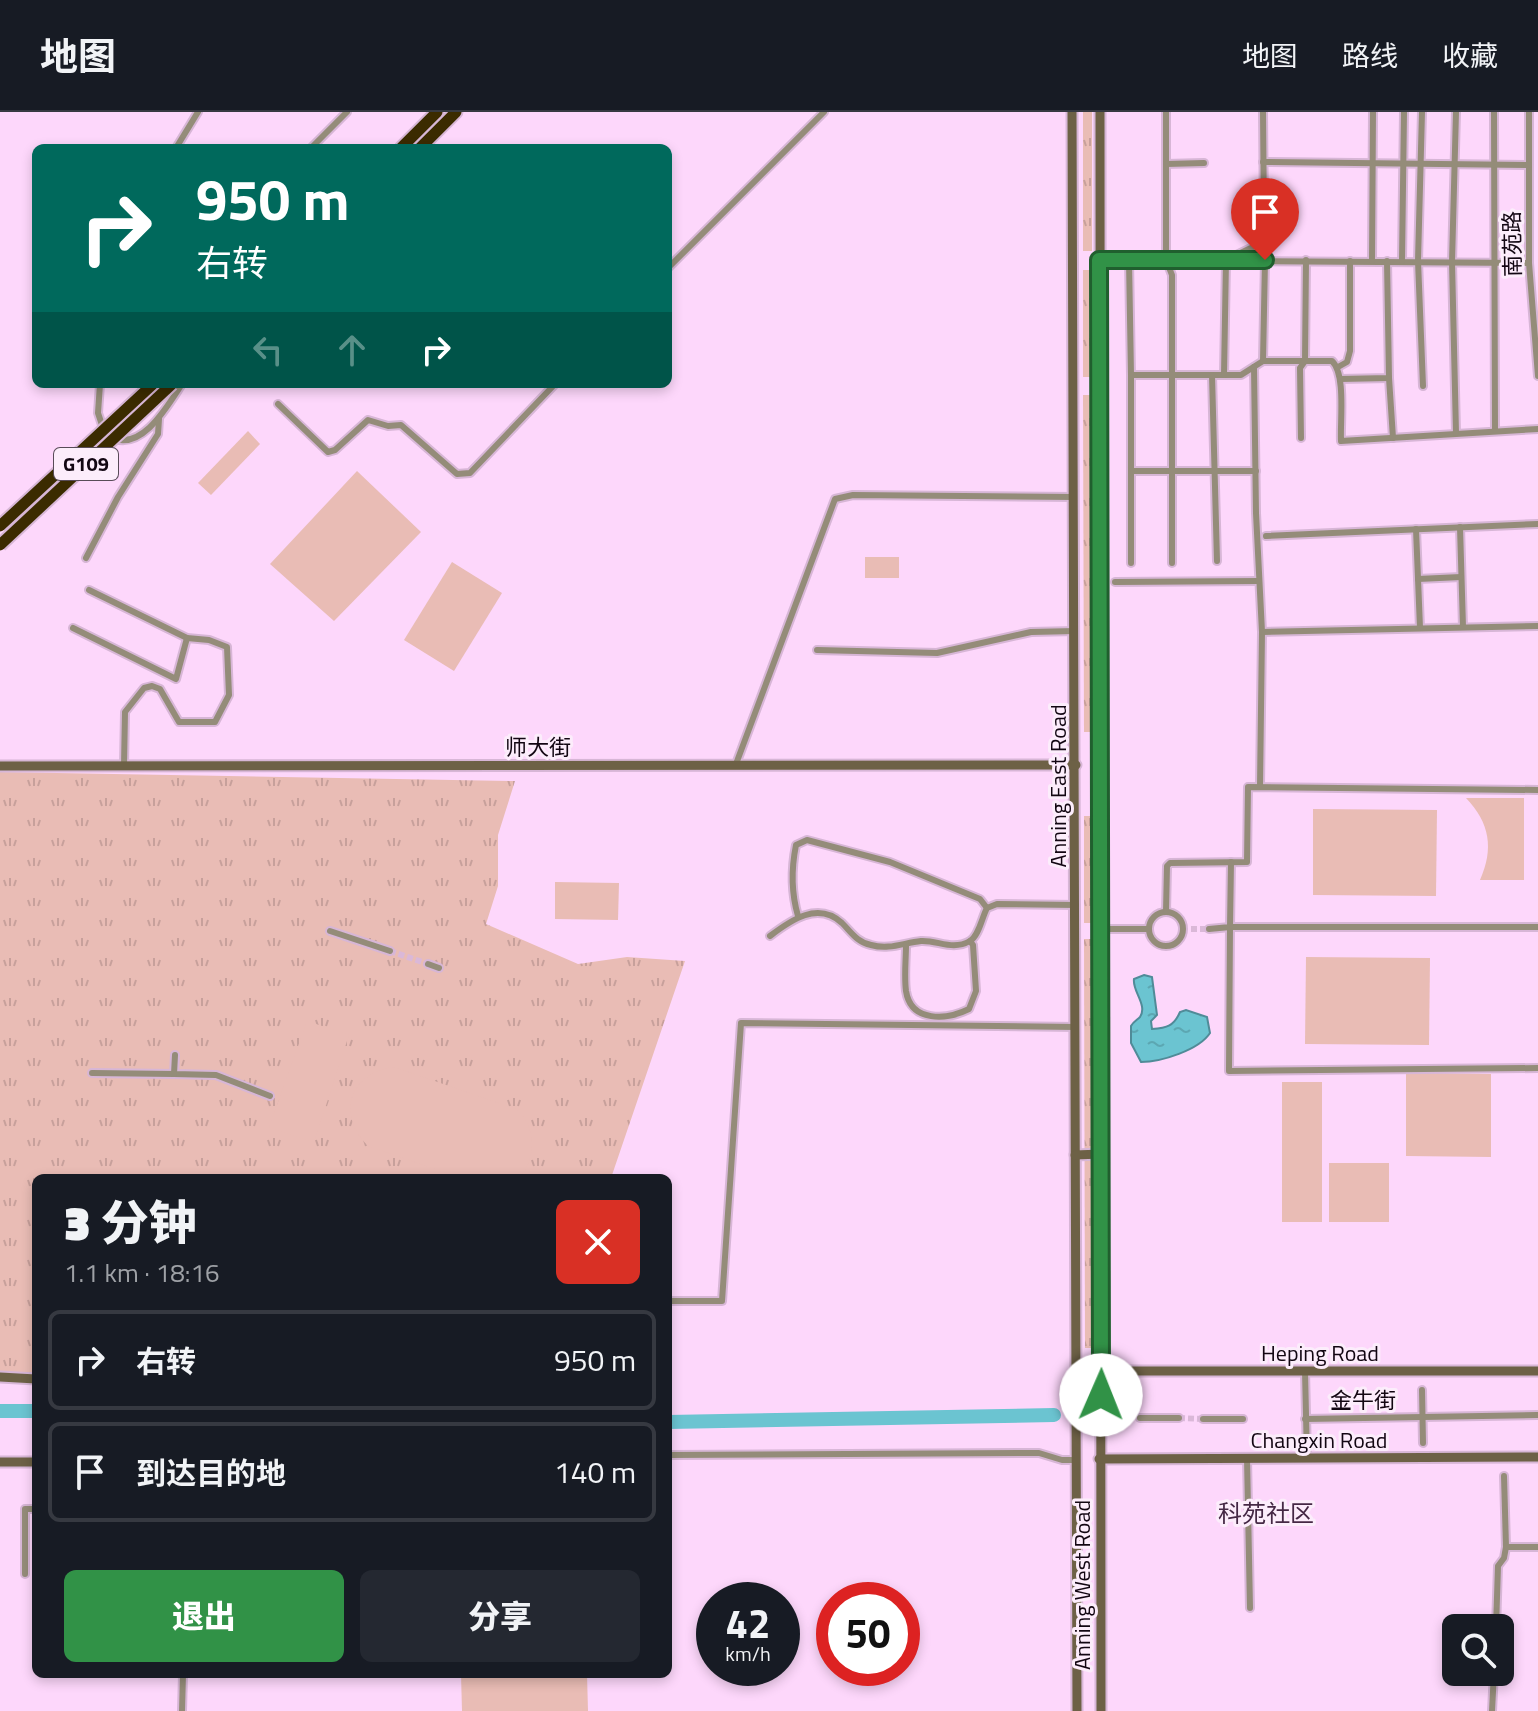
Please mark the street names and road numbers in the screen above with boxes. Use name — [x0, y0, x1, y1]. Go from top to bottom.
street label: 南苑路 — [1494, 211, 1530, 277]
road number: G109 — [54, 448, 118, 480]
street label: Anning East Road — [1041, 704, 1075, 868]
street label: 师大街 — [505, 730, 571, 764]
street label: Heping Road — [1261, 1336, 1379, 1370]
street label: 金牛街 — [1330, 1383, 1396, 1417]
street label: Changxin Road — [1251, 1423, 1387, 1457]
street label: Anning West Road — [1065, 1500, 1099, 1670]

